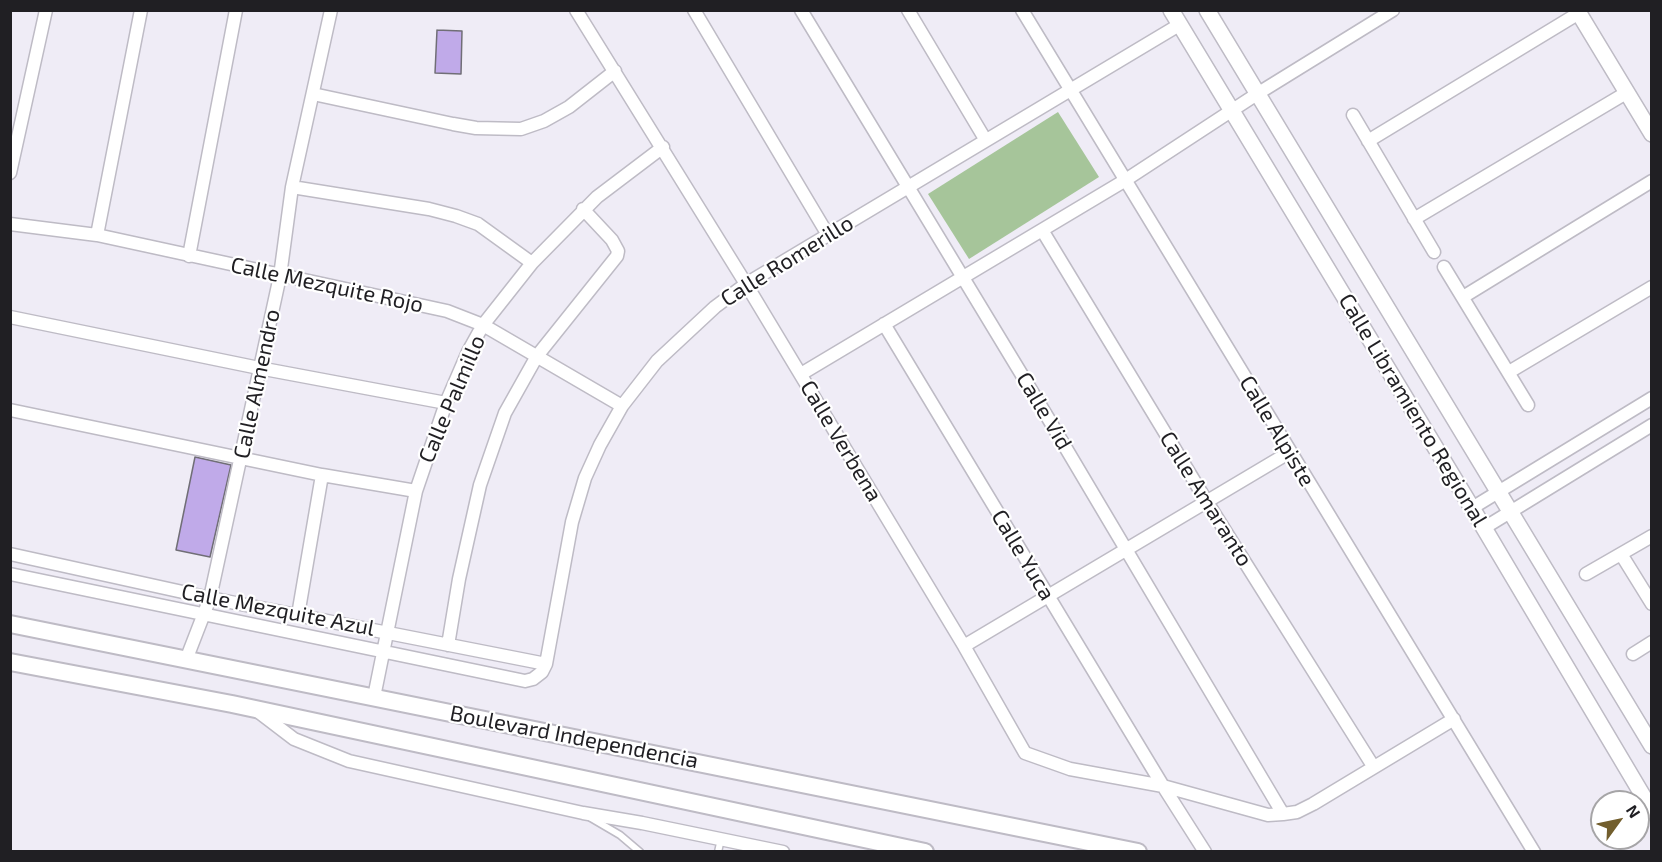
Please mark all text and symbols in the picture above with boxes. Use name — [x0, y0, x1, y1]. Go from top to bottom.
street label: Calle Romerillo — [716, 210, 858, 312]
street label: Calle Mezquite Rojo — [228, 252, 426, 318]
street label: Calle Libramiento Regional — [1333, 289, 1493, 531]
street label: Calle Almendro — [228, 307, 286, 461]
street label: Calle Palmillo — [413, 331, 491, 467]
street label: Calle Vid — [1011, 367, 1077, 455]
street label: Calle Alpiste — [1234, 371, 1320, 491]
street label: Calle Verbena — [794, 376, 888, 506]
street label: Calle Amaranto — [1154, 427, 1258, 571]
street label: Calle Yuca — [986, 505, 1060, 605]
street label: Calle Mezquite Azul — [179, 578, 377, 642]
street label: Boulevard Independencia — [448, 700, 700, 774]
north arrow — [1590, 790, 1650, 850]
text: N — [1623, 801, 1645, 821]

